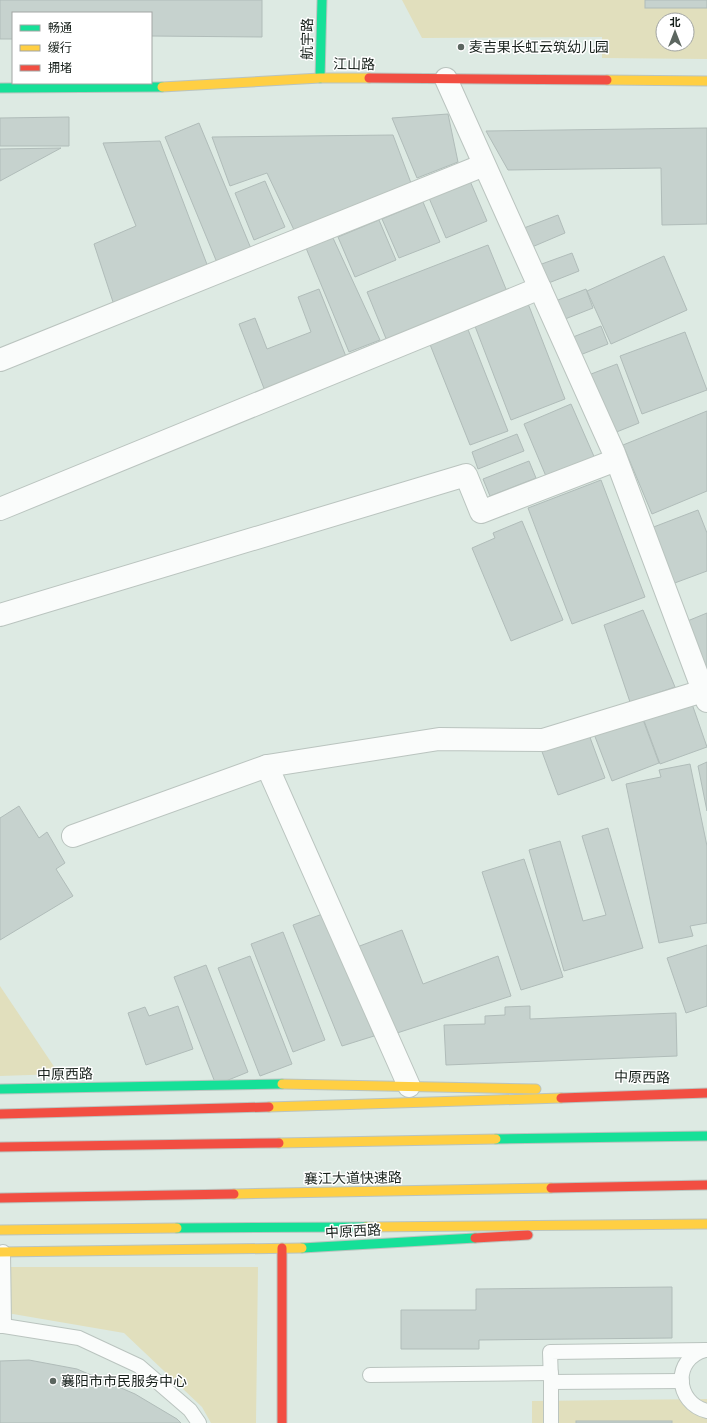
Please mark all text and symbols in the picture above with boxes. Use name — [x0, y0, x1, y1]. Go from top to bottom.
legend — [12, 12, 152, 84]
north arrow — [655, 12, 695, 52]
text: 北 — [670, 16, 681, 28]
street label: 航宇路 — [299, 18, 315, 60]
text: 畅通 — [48, 21, 72, 35]
place label: 麦吉果长虹云筑幼儿园 — [469, 39, 609, 55]
text: 缓行 — [48, 41, 72, 55]
marker: 麦吉果长虹云筑幼儿园 — [456, 42, 466, 52]
street label: 江山路 — [333, 56, 375, 72]
text: 拥堵 — [48, 61, 72, 75]
street label: 中原西路 — [37, 1066, 93, 1082]
street label: 中原西路 — [614, 1069, 670, 1085]
street label: 襄江大道快速路 — [304, 1169, 402, 1187]
street label: 中原西路 — [325, 1222, 381, 1240]
place label: 襄阳市市民服务中心 — [61, 1373, 187, 1389]
marker: 襄阳市市民服务中心 — [48, 1376, 58, 1386]

